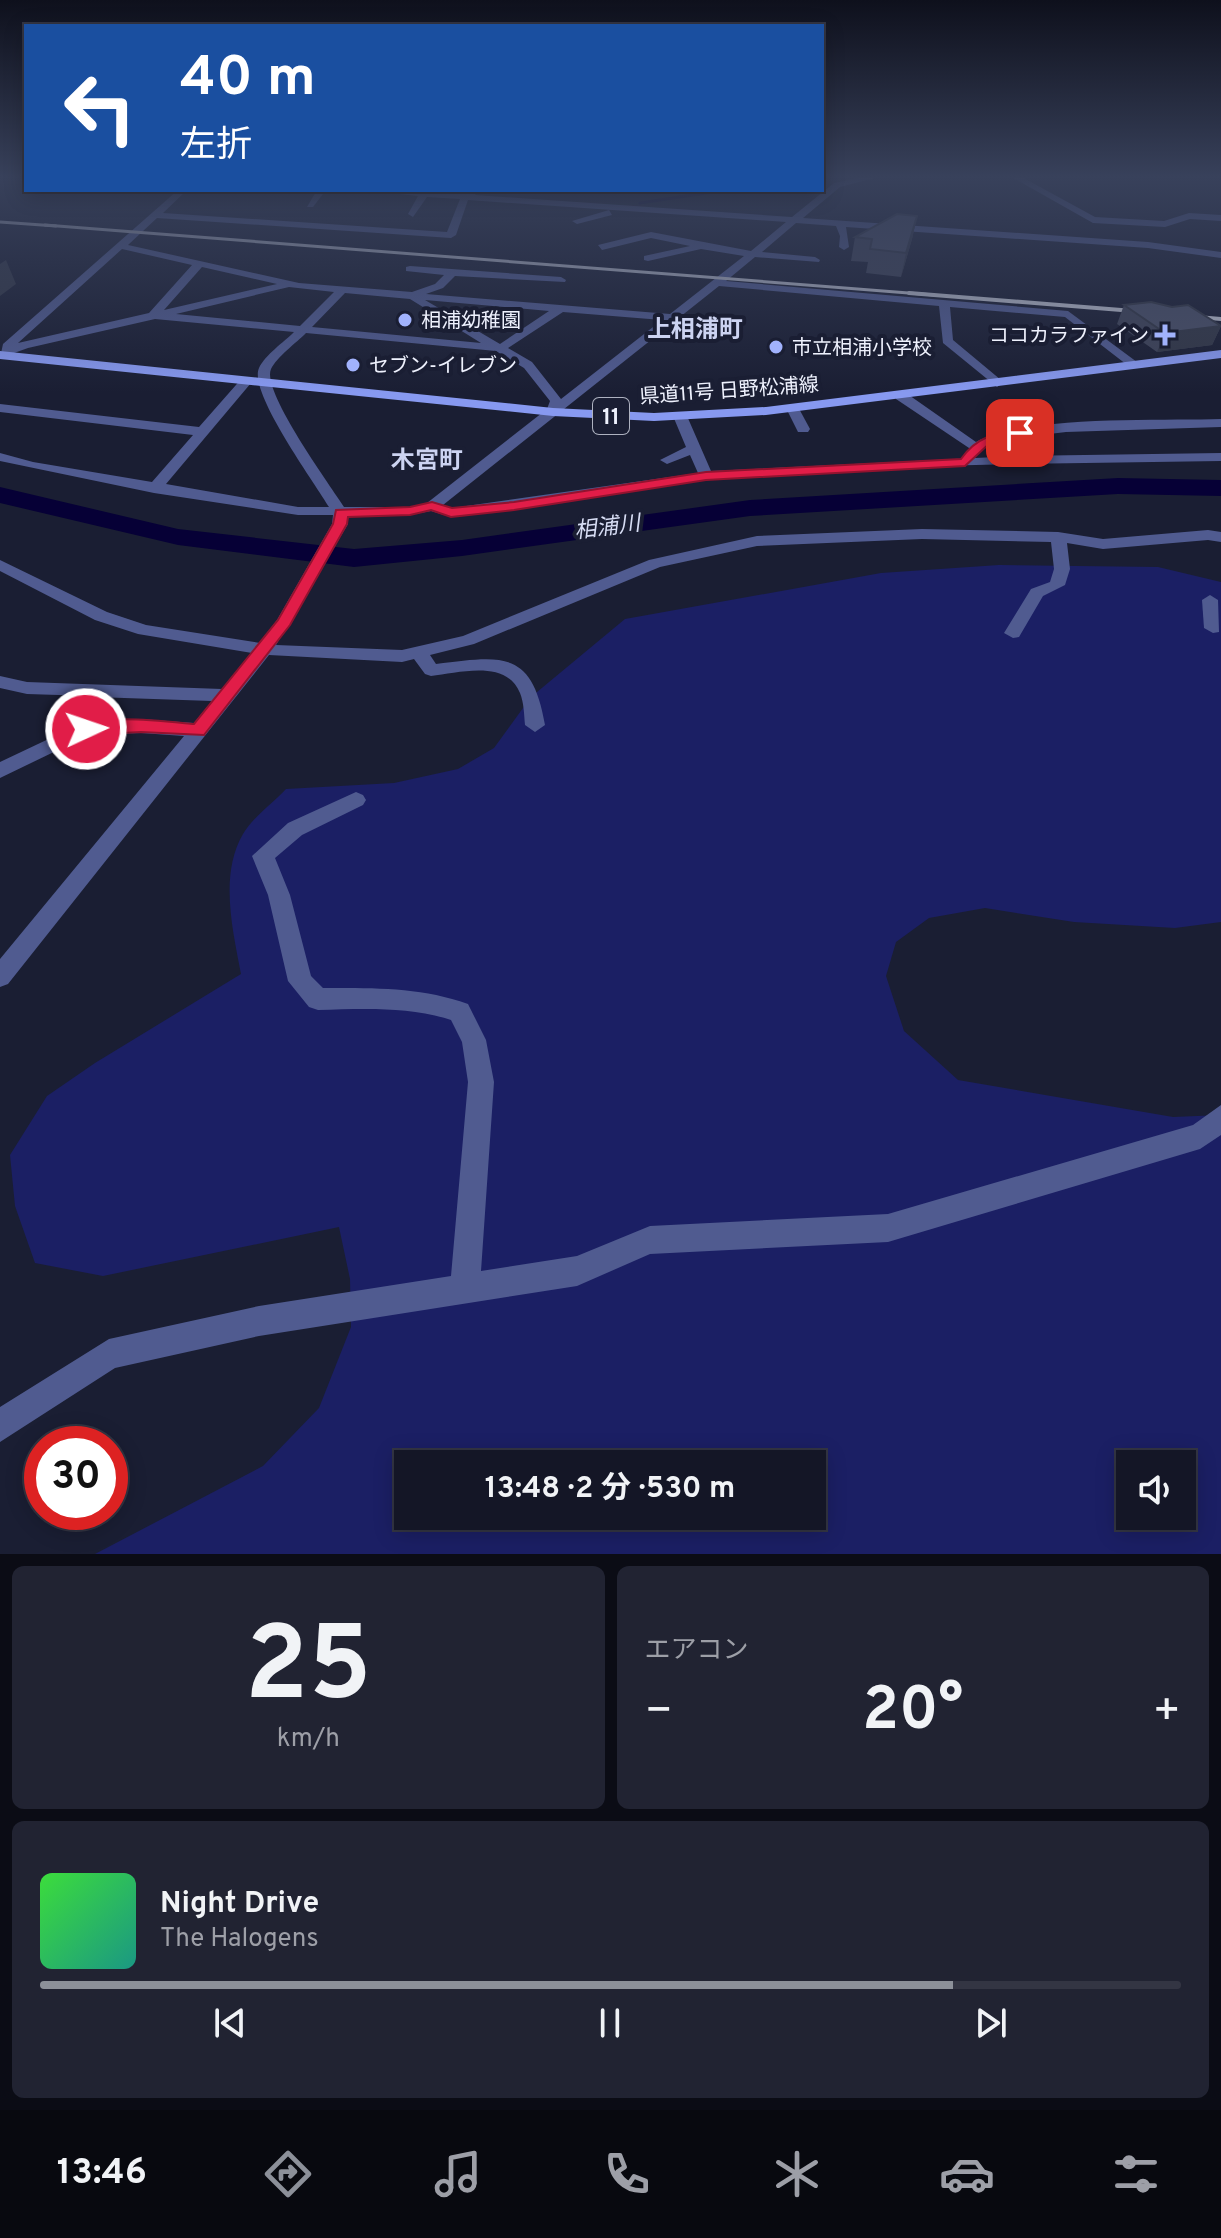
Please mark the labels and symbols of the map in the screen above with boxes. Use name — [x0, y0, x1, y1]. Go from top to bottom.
place label: 相浦幼稚園 — [421, 309, 521, 335]
marker: 相浦幼稚園 — [396, 311, 414, 329]
district label: 上相浦町 — [647, 316, 743, 346]
place label: ココカラファイン — [989, 324, 1149, 350]
marker: ココカラファイン — [1156, 326, 1174, 344]
place label: 市立相浦小学校 — [792, 336, 932, 362]
marker: 市立相浦小学校 — [767, 338, 785, 356]
place label: セブン-イレブン — [369, 354, 517, 380]
marker: セブン-イレブン — [344, 356, 362, 374]
street label: 県道11号 日野松浦線 — [639, 373, 820, 411]
road number: 11 — [593, 398, 629, 434]
pin — [986, 399, 1054, 467]
district label: 木宮町 — [391, 447, 463, 477]
water label: 相浦川 — [573, 511, 644, 546]
position arrow — [44, 687, 128, 771]
speed limit sign: 30 — [24, 1426, 128, 1530]

